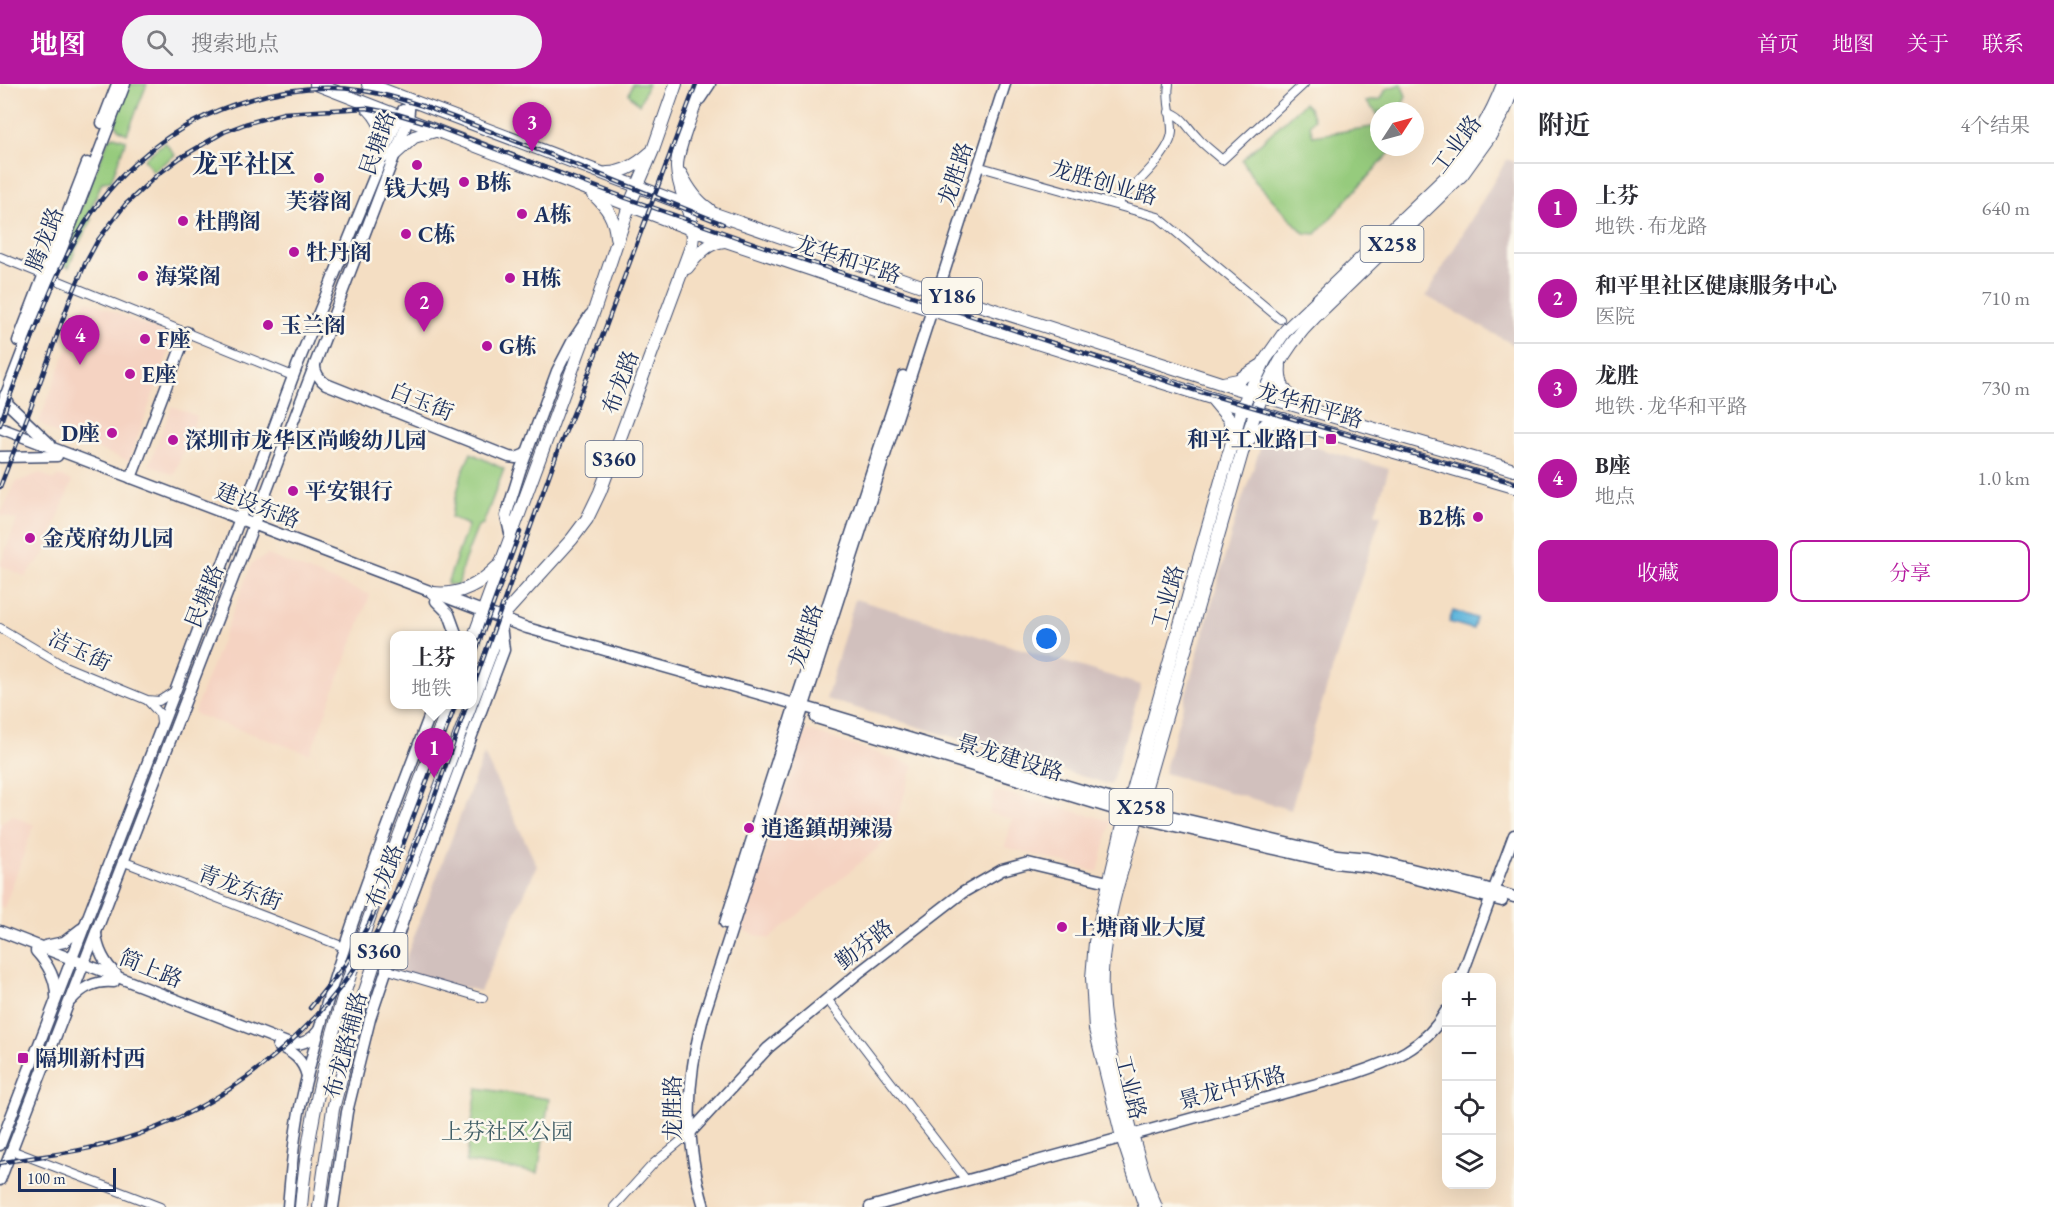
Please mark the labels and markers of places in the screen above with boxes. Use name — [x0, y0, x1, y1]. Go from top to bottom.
pin: 3 — [512, 103, 552, 152]
marker: 钱大妈 — [410, 158, 424, 172]
place label: B栋 — [476, 168, 512, 197]
marker: 芙蓉阁 — [312, 171, 326, 185]
place label: 钱大妈 — [384, 174, 450, 203]
marker: B栋 — [457, 175, 471, 189]
place label: 芙蓉阁 — [286, 187, 352, 216]
place label: A栋 — [533, 200, 572, 229]
place label: 杜鹃阁 — [195, 207, 261, 236]
marker: A栋 — [515, 207, 529, 221]
marker: 杜鹃阁 — [176, 214, 190, 228]
place label: C栋 — [418, 220, 456, 249]
marker: C栋 — [399, 227, 413, 241]
place label: 牡丹阁 — [306, 238, 372, 267]
marker: 牡丹阁 — [287, 245, 301, 259]
place label: 海棠阁 — [155, 262, 221, 291]
place label: H栋 — [522, 264, 562, 293]
marker: 海棠阁 — [136, 269, 150, 283]
marker: H栋 — [503, 271, 517, 285]
pin: 2 — [404, 282, 444, 332]
place label: 玉兰阁 — [280, 311, 346, 340]
pin: 4 — [60, 316, 100, 365]
marker: 玉兰阁 — [261, 318, 275, 332]
place label: F座 — [157, 325, 191, 354]
marker: F座 — [138, 332, 152, 346]
place label: G栋 — [499, 332, 537, 361]
marker: G栋 — [480, 339, 494, 353]
place label: E座 — [142, 360, 177, 389]
marker: E座 — [123, 367, 137, 381]
place label: D座 — [61, 419, 100, 448]
place label: 和平工业路口 — [1187, 425, 1319, 454]
marker: D座 — [105, 426, 119, 440]
place label: 深圳市龙华区尚峻幼儿园 — [185, 426, 427, 455]
marker: 和平工业路口 — [1324, 432, 1338, 446]
marker: 深圳市龙华区尚峻幼儿园 — [166, 433, 180, 447]
place label: 平安银行 — [305, 477, 393, 506]
marker: 平安银行 — [286, 484, 300, 498]
place label: B2栋 — [1419, 503, 1466, 532]
marker: B2栋 — [1471, 510, 1485, 524]
place label: 金茂府幼儿园 — [42, 524, 174, 553]
marker: 金茂府幼儿园 — [23, 531, 37, 545]
pin: 1 — [414, 728, 454, 778]
place label: 逍遙鎮胡辣湯 — [761, 814, 893, 843]
marker: 逍遙鎮胡辣湯 — [742, 821, 756, 835]
place label: 上塘商业大厦 — [1074, 913, 1206, 942]
marker: 上塘商业大厦 — [1055, 920, 1069, 934]
place label: 隔圳新村西 — [35, 1044, 145, 1073]
marker: 隔圳新村西 — [16, 1051, 30, 1065]

